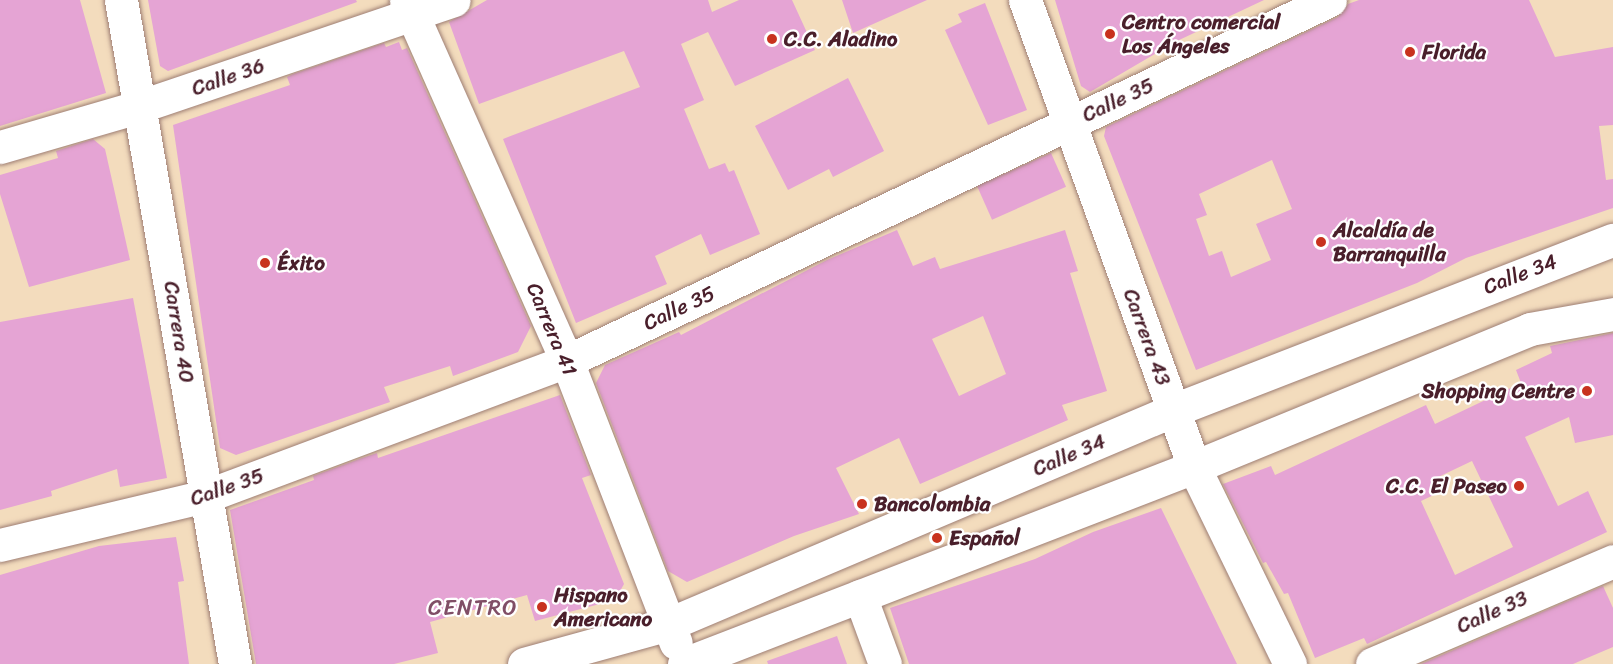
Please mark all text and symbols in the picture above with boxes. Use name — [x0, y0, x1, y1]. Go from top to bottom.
place label: Centro comercial Los Ángeles — [1122, 9, 1281, 59]
place label: C.C. Aladino — [784, 26, 897, 52]
marker: Centro comercial Los Ángeles — [1103, 27, 1117, 41]
marker: C.C. Aladino — [765, 32, 779, 46]
place label: Florida — [1422, 39, 1486, 65]
marker: Florida — [1403, 45, 1417, 59]
street label: Calle 36 — [188, 53, 268, 101]
street label: Calle 35 — [1078, 72, 1158, 128]
place label: Alcaldía de Barranquilla — [1333, 217, 1446, 267]
marker: Alcaldía de Barranquilla — [1314, 235, 1328, 249]
street label: Calle 34 — [1480, 249, 1560, 299]
place label: Éxito — [277, 250, 325, 276]
marker: Éxito — [258, 256, 272, 270]
street label: Carrera 40 — [159, 279, 199, 385]
street label: Carrera 41 — [521, 279, 583, 379]
street label: Calle 35 — [639, 280, 719, 336]
street label: Carrera 43 — [1118, 285, 1176, 389]
place label: Shopping Centre — [1421, 378, 1575, 404]
marker: Shopping Centre — [1580, 384, 1594, 398]
street label: Calle 34 — [1029, 428, 1109, 482]
street label: Calle 35 — [187, 463, 267, 511]
place label: C.C. El Paseo — [1385, 473, 1507, 499]
marker: C.C. El Paseo — [1512, 479, 1526, 493]
place label: Bancolombia — [874, 491, 990, 517]
marker: Bancolombia — [855, 497, 869, 511]
place label: Español — [949, 525, 1020, 551]
marker: Español — [930, 531, 944, 545]
place label: Hispano Americano — [554, 582, 652, 632]
street label: Calle 33 — [1453, 585, 1531, 639]
district label: CENTRO — [429, 595, 517, 621]
marker: Hispano Americano — [535, 600, 549, 614]

